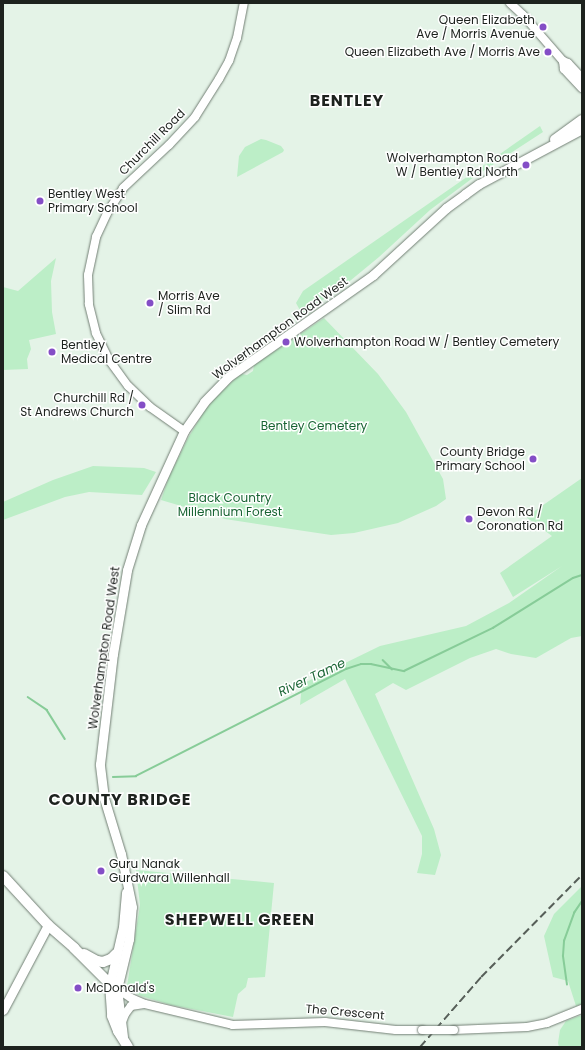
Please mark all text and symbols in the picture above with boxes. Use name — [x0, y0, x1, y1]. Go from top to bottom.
place label: Queen Elizabeth Ave / Morris Avenue — [416, 13, 535, 41]
marker: Queen Elizabeth Ave / Morris Avenue — [538, 22, 548, 32]
place label: Queen Elizabeth Ave / Morris Ave — [345, 45, 540, 59]
marker: Queen Elizabeth Ave / Morris Ave — [543, 47, 553, 57]
district label: BENTLEY — [310, 91, 384, 111]
street label: Churchill Road — [116, 106, 188, 178]
place label: Wolverhampton Road W / Bentley Rd North — [387, 151, 518, 179]
marker: Wolverhampton Road W / Bentley Rd North — [521, 160, 531, 170]
place label: Bentley West Primary School — [48, 187, 138, 215]
marker: Bentley West Primary School — [35, 196, 45, 206]
street label: Wolverhampton Road West — [209, 274, 351, 382]
place label: Morris Ave / Slim Rd — [158, 289, 220, 317]
marker: Morris Ave / Slim Rd — [145, 298, 155, 308]
place label: Wolverhampton Road W / Bentley Cemetery — [294, 335, 559, 349]
marker: Wolverhampton Road W / Bentley Cemetery — [281, 337, 291, 347]
place label: Bentley Medical Centre — [61, 338, 152, 366]
marker: Bentley Medical Centre — [46, 346, 58, 358]
place label: Churchill Rd / St Andrews Church — [20, 391, 134, 419]
marker: Churchill Rd / St Andrews Church — [137, 400, 147, 410]
park label: Bentley Cemetery — [261, 419, 367, 433]
place label: County Bridge Primary School — [435, 445, 525, 473]
marker: County Bridge Primary School — [528, 454, 538, 464]
park label: Black Country Millennium Forest — [178, 491, 282, 519]
place label: Devon Rd / Coronation Rd — [477, 505, 563, 533]
marker: Devon Rd / Coronation Rd — [464, 514, 474, 524]
street label: Wolverhampton Road West — [85, 566, 123, 730]
water label: River Tame — [276, 656, 348, 700]
district label: COUNTY BRIDGE — [49, 790, 191, 810]
place label: Guru Nanak Gurdwara Willenhall — [109, 857, 230, 885]
marker: Guru Nanak Gurdwara Willenhall — [96, 866, 106, 876]
district label: SHEPWELL GREEN — [165, 910, 315, 930]
place label: McDonald's — [86, 981, 155, 995]
marker: McDonald's — [73, 983, 83, 993]
street label: The Crescent — [305, 1001, 385, 1023]

